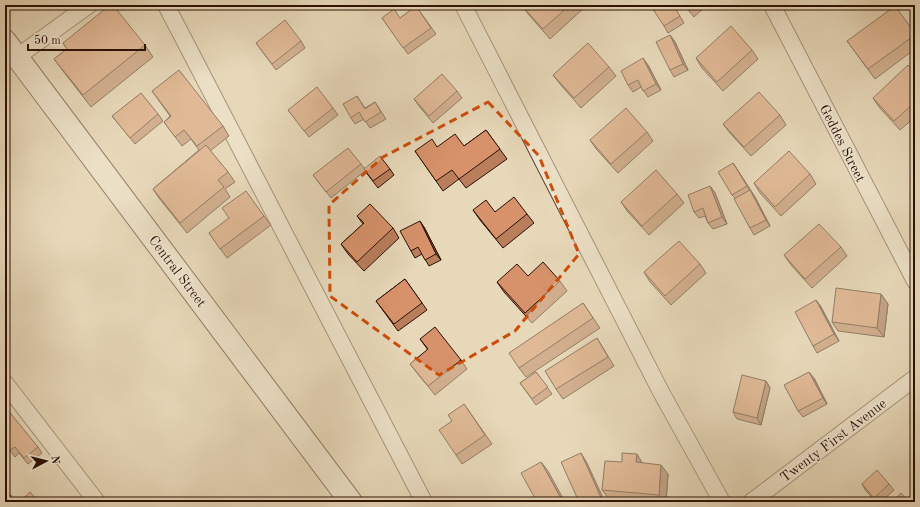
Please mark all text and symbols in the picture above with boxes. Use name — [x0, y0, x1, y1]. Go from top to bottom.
scale bar — [28, 26, 145, 52]
text: 50 m — [34, 34, 61, 47]
street label: Geddes Street — [817, 103, 868, 184]
street label: Central Street — [146, 233, 209, 310]
street label: Twenty First Avenue — [778, 396, 889, 485]
north arrow — [26, 441, 66, 481]
text: N — [48, 455, 60, 465]

